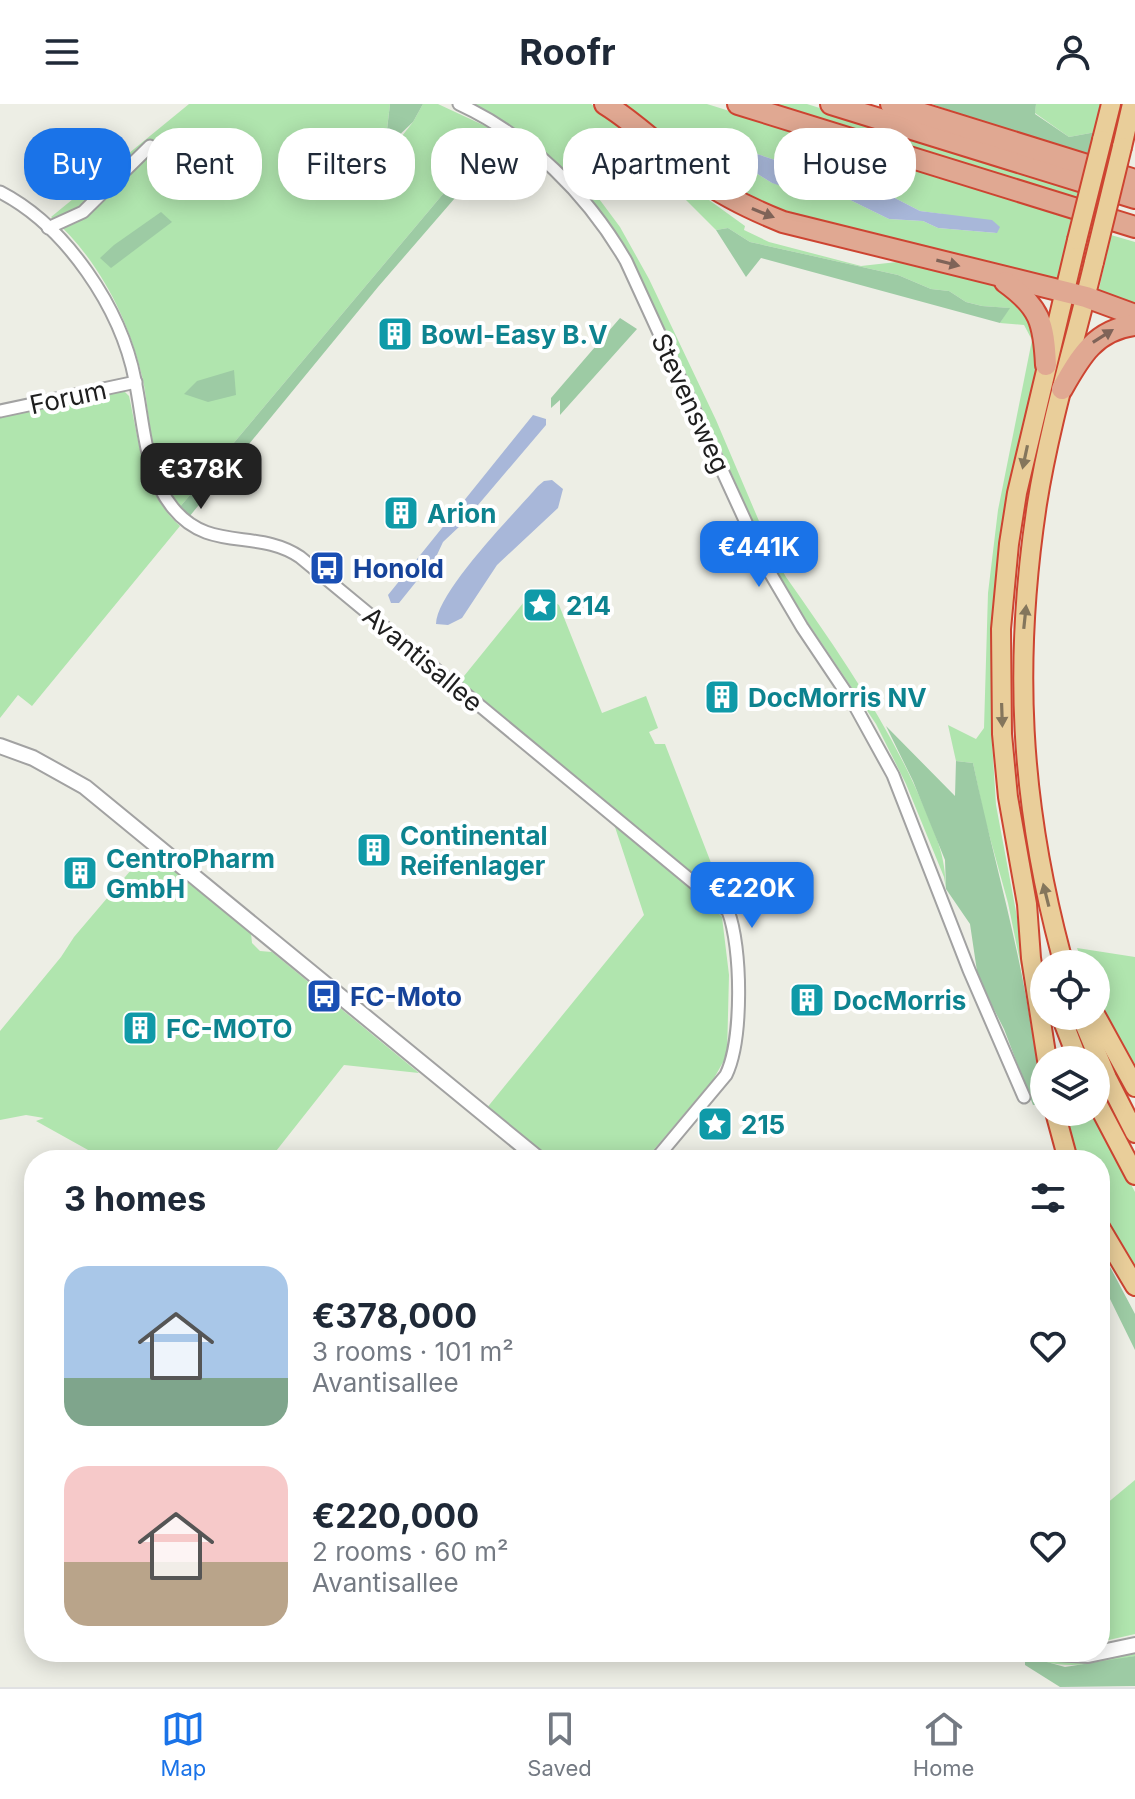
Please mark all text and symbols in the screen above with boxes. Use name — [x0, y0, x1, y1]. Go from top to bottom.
icon: menu — [40, 30, 84, 74]
text: Roofr — [519, 30, 616, 74]
icon: person — [1051, 30, 1095, 74]
chip: Buy — [24, 128, 131, 200]
chip: Rent — [147, 128, 262, 200]
chip: Filters — [278, 128, 415, 200]
chip: New — [431, 128, 547, 200]
chip: Apartment — [563, 128, 758, 200]
chip: House — [774, 128, 916, 200]
one-way arrow — [751, 207, 775, 220]
one-way arrow — [936, 258, 961, 270]
building icon: Bowl-Easy B.V — [376, 315, 414, 353]
place label: Bowl-Easy B.V — [421, 319, 608, 350]
street label: Stevensweg — [645, 329, 737, 477]
one-way arrow — [1092, 329, 1115, 344]
street label: Forum — [27, 374, 109, 420]
pin: €378K — [145, 443, 257, 511]
one-way arrow — [1018, 445, 1031, 470]
text: €378K — [159, 453, 243, 484]
building icon: Arion — [382, 494, 420, 532]
place label: Arion — [427, 498, 496, 529]
pin: €441K — [703, 521, 815, 589]
text: €441K — [718, 531, 800, 562]
bus stop icon: Honold — [308, 549, 346, 587]
place label: Honold — [353, 553, 444, 584]
place icon: 214 — [521, 586, 559, 624]
place label: 214 — [566, 590, 611, 621]
street label: Avantisallee — [357, 600, 489, 718]
one-way arrow — [1019, 605, 1032, 630]
building icon: DocMorris NV — [703, 678, 741, 716]
place label: DocMorris NV — [748, 682, 927, 713]
one-way arrow — [996, 703, 1008, 728]
place label: Continental Reifenlager — [400, 820, 548, 881]
building icon: Continental Reifenlager — [355, 831, 393, 869]
place label: CentroPharm GmbH — [106, 843, 275, 904]
building icon: CentroPharm GmbH — [61, 854, 99, 892]
pin: €220K — [696, 862, 808, 930]
text: €220K — [709, 872, 795, 903]
one-way arrow — [1039, 882, 1052, 907]
map controls — [1030, 950, 1110, 1126]
button: locate — [1030, 950, 1110, 1030]
bus stop icon: FC-Moto — [305, 977, 343, 1015]
place label: FC-Moto — [350, 981, 462, 1012]
building icon: DocMorris — [788, 981, 826, 1019]
place label: DocMorris — [833, 985, 966, 1016]
building icon: FC-MOTO — [121, 1009, 159, 1047]
place label: FC-MOTO — [166, 1013, 293, 1044]
button: layers — [1030, 1046, 1110, 1126]
place icon: 215 — [696, 1105, 734, 1143]
place label: 215 — [741, 1109, 785, 1140]
icon: filters — [1026, 1176, 1070, 1220]
text: 3 homes — [64, 1178, 206, 1219]
text: €378,000 — [312, 1295, 477, 1336]
icon: home — [128, 1298, 224, 1394]
icon: heart — [1026, 1324, 1070, 1368]
text: 3 rooms · 101 m² — [312, 1336, 514, 1367]
text: Avantisallee — [312, 1367, 459, 1398]
text: €220,000 — [312, 1495, 479, 1536]
icon: home — [128, 1498, 224, 1594]
icon: heart — [1026, 1524, 1070, 1568]
text: 2 rooms · 60 m² — [312, 1536, 508, 1567]
text: Avantisallee — [312, 1567, 459, 1598]
tab: Map — [161, 1707, 206, 1781]
tab: Saved — [527, 1707, 592, 1781]
tab: Home — [913, 1707, 974, 1781]

